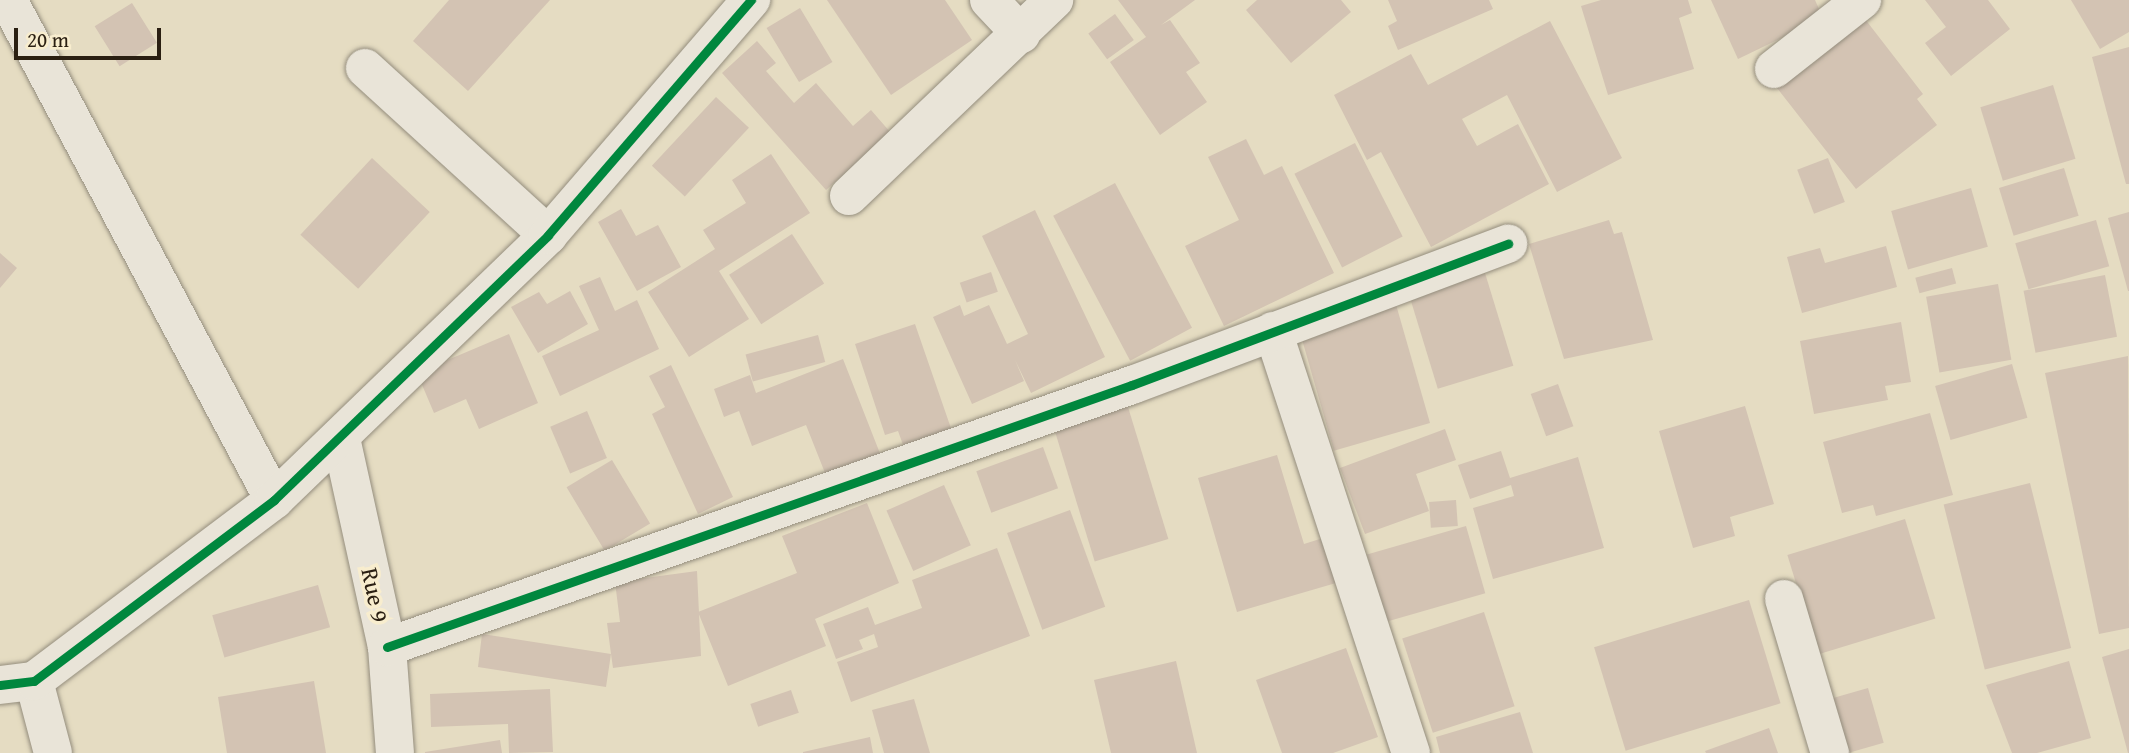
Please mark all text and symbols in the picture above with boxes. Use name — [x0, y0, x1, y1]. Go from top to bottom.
scale bar — [18, 14, 164, 58]
text: 20 m — [27, 24, 69, 55]
street label: Rue 9 — [355, 565, 395, 625]

